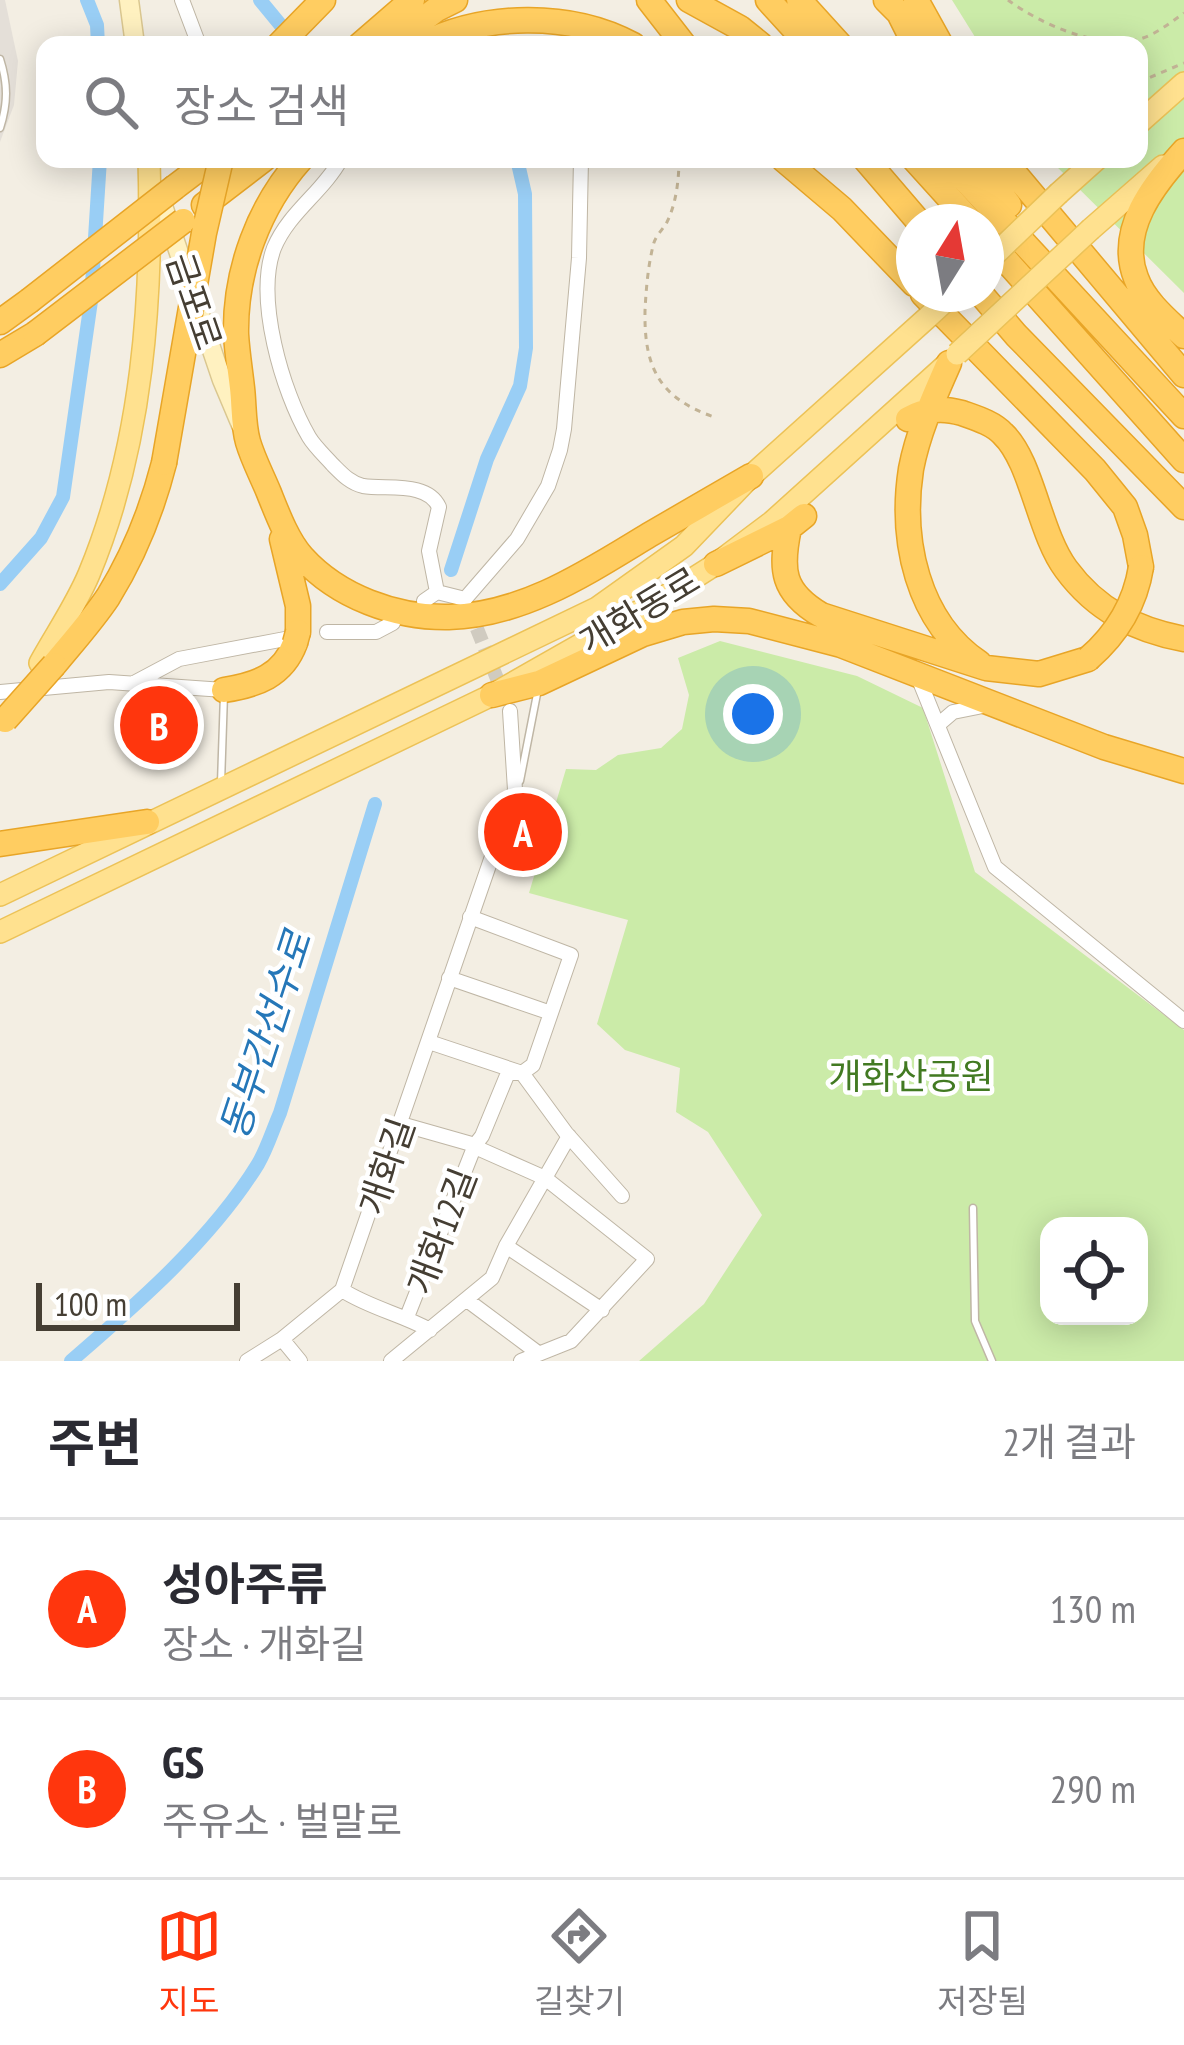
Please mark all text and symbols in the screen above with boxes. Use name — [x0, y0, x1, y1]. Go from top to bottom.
search box — [36, 36, 1148, 168]
icon: search — [78, 69, 144, 135]
text: 장소 검색 — [174, 76, 349, 134]
north arrow — [896, 204, 1004, 312]
street label: 금포로 — [157, 246, 233, 356]
street label: 개화동로 — [570, 556, 708, 664]
pin: B — [120, 680, 198, 770]
your location — [723, 684, 783, 744]
pin: A — [484, 787, 562, 877]
water label: 동부간선수로 — [207, 923, 323, 1145]
park label: 개화산공원 — [828, 1052, 994, 1099]
street label: 개화길 — [348, 1111, 424, 1221]
street label: 개화12길 — [395, 1161, 487, 1301]
map controls — [1040, 1217, 1148, 1325]
button: locate — [1040, 1217, 1148, 1325]
scale bar — [36, 1277, 240, 1330]
text: 100 m — [54, 1282, 127, 1325]
text: 주변 — [48, 1409, 142, 1475]
text: 2개 결과 — [1003, 1416, 1136, 1467]
text: 성아주류 — [162, 1554, 328, 1612]
text: A — [77, 1583, 97, 1634]
text: 130 m — [1050, 1583, 1136, 1634]
text: 장소 · 개화길 — [162, 1618, 366, 1669]
text: GS — [162, 1732, 204, 1790]
text: B — [77, 1763, 97, 1814]
text: 290 m — [1050, 1763, 1136, 1814]
text: 주유소 · 벌말로 — [162, 1795, 402, 1846]
tab: 지도 — [156, 1903, 222, 2023]
tab: 길찾기 — [534, 1903, 625, 2023]
tab: 저장됨 — [937, 1903, 1028, 2023]

